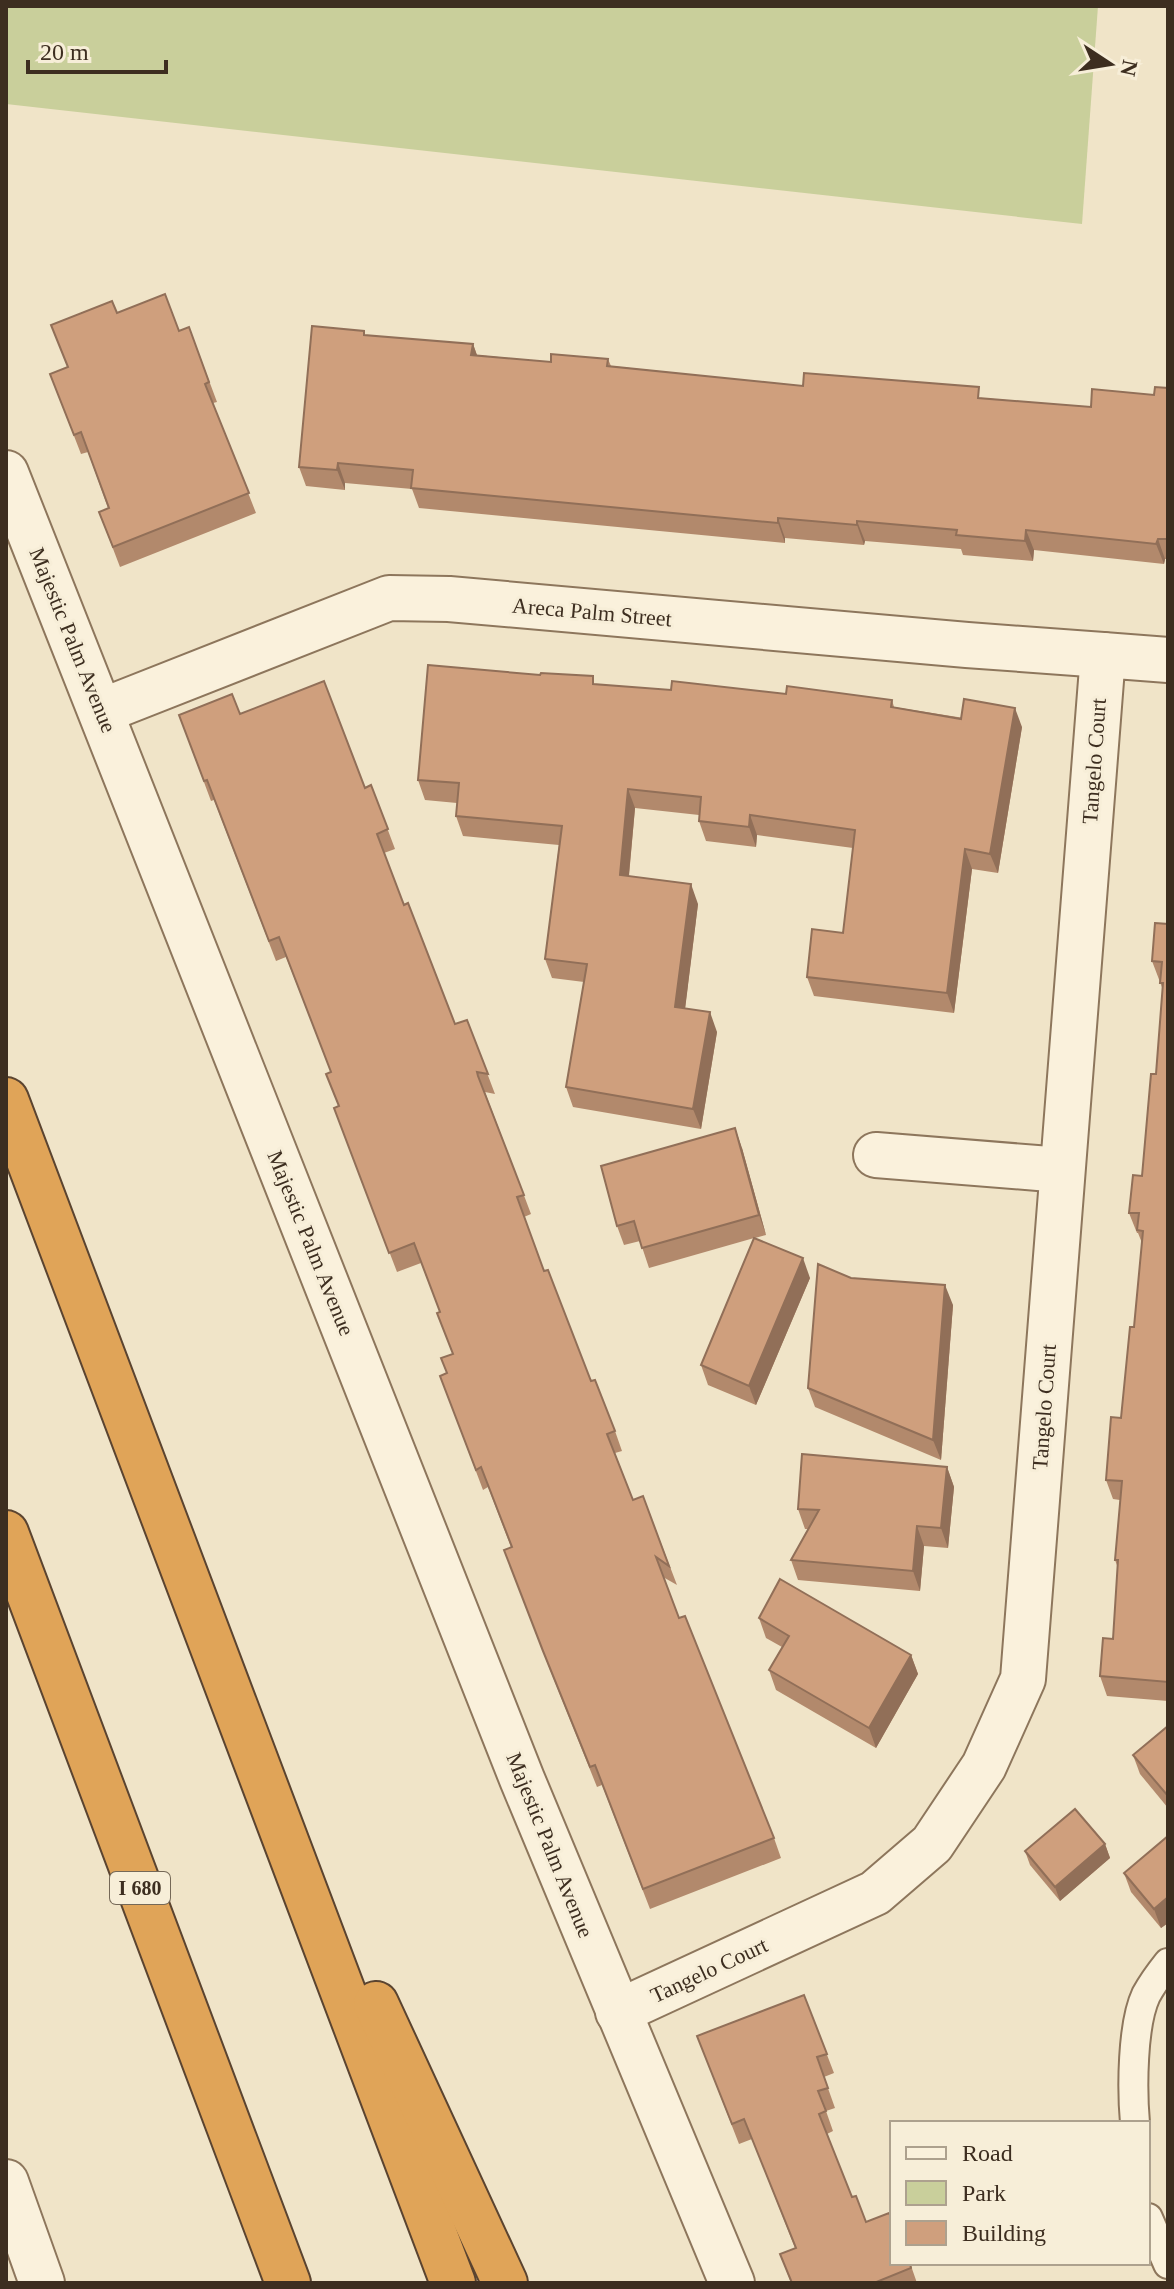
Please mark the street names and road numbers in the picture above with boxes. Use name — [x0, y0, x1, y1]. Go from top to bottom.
street label: Majestic Palm Avenue — [24, 544, 122, 736]
street label: Areca Palm Street — [511, 593, 673, 631]
street label: Tangelo Court — [1077, 697, 1111, 825]
street label: Majestic Palm Avenue — [262, 1147, 360, 1339]
street label: Tangelo Court — [1027, 1343, 1061, 1471]
street label: Majestic Palm Avenue — [501, 1749, 599, 1941]
road number: I 680 — [110, 1872, 170, 1904]
street label: Tangelo Court — [647, 1932, 771, 2008]

